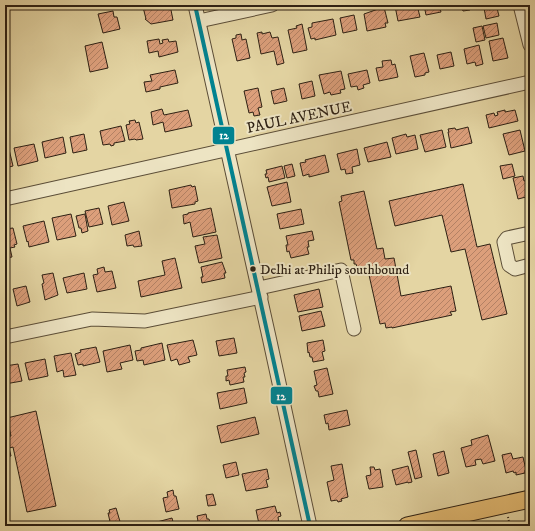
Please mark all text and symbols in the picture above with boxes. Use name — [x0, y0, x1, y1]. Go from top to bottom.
street label: PAUL AVENUE — [245, 97, 354, 138]
line badge: 12 — [212, 126, 235, 145]
text: 12 — [219, 129, 229, 143]
place label: Delhi at Philip southbound — [260, 261, 409, 279]
marker: Delhi at Philip southbound — [248, 264, 258, 274]
line badge: 12 — [270, 386, 293, 405]
text: 12 — [276, 390, 286, 404]

